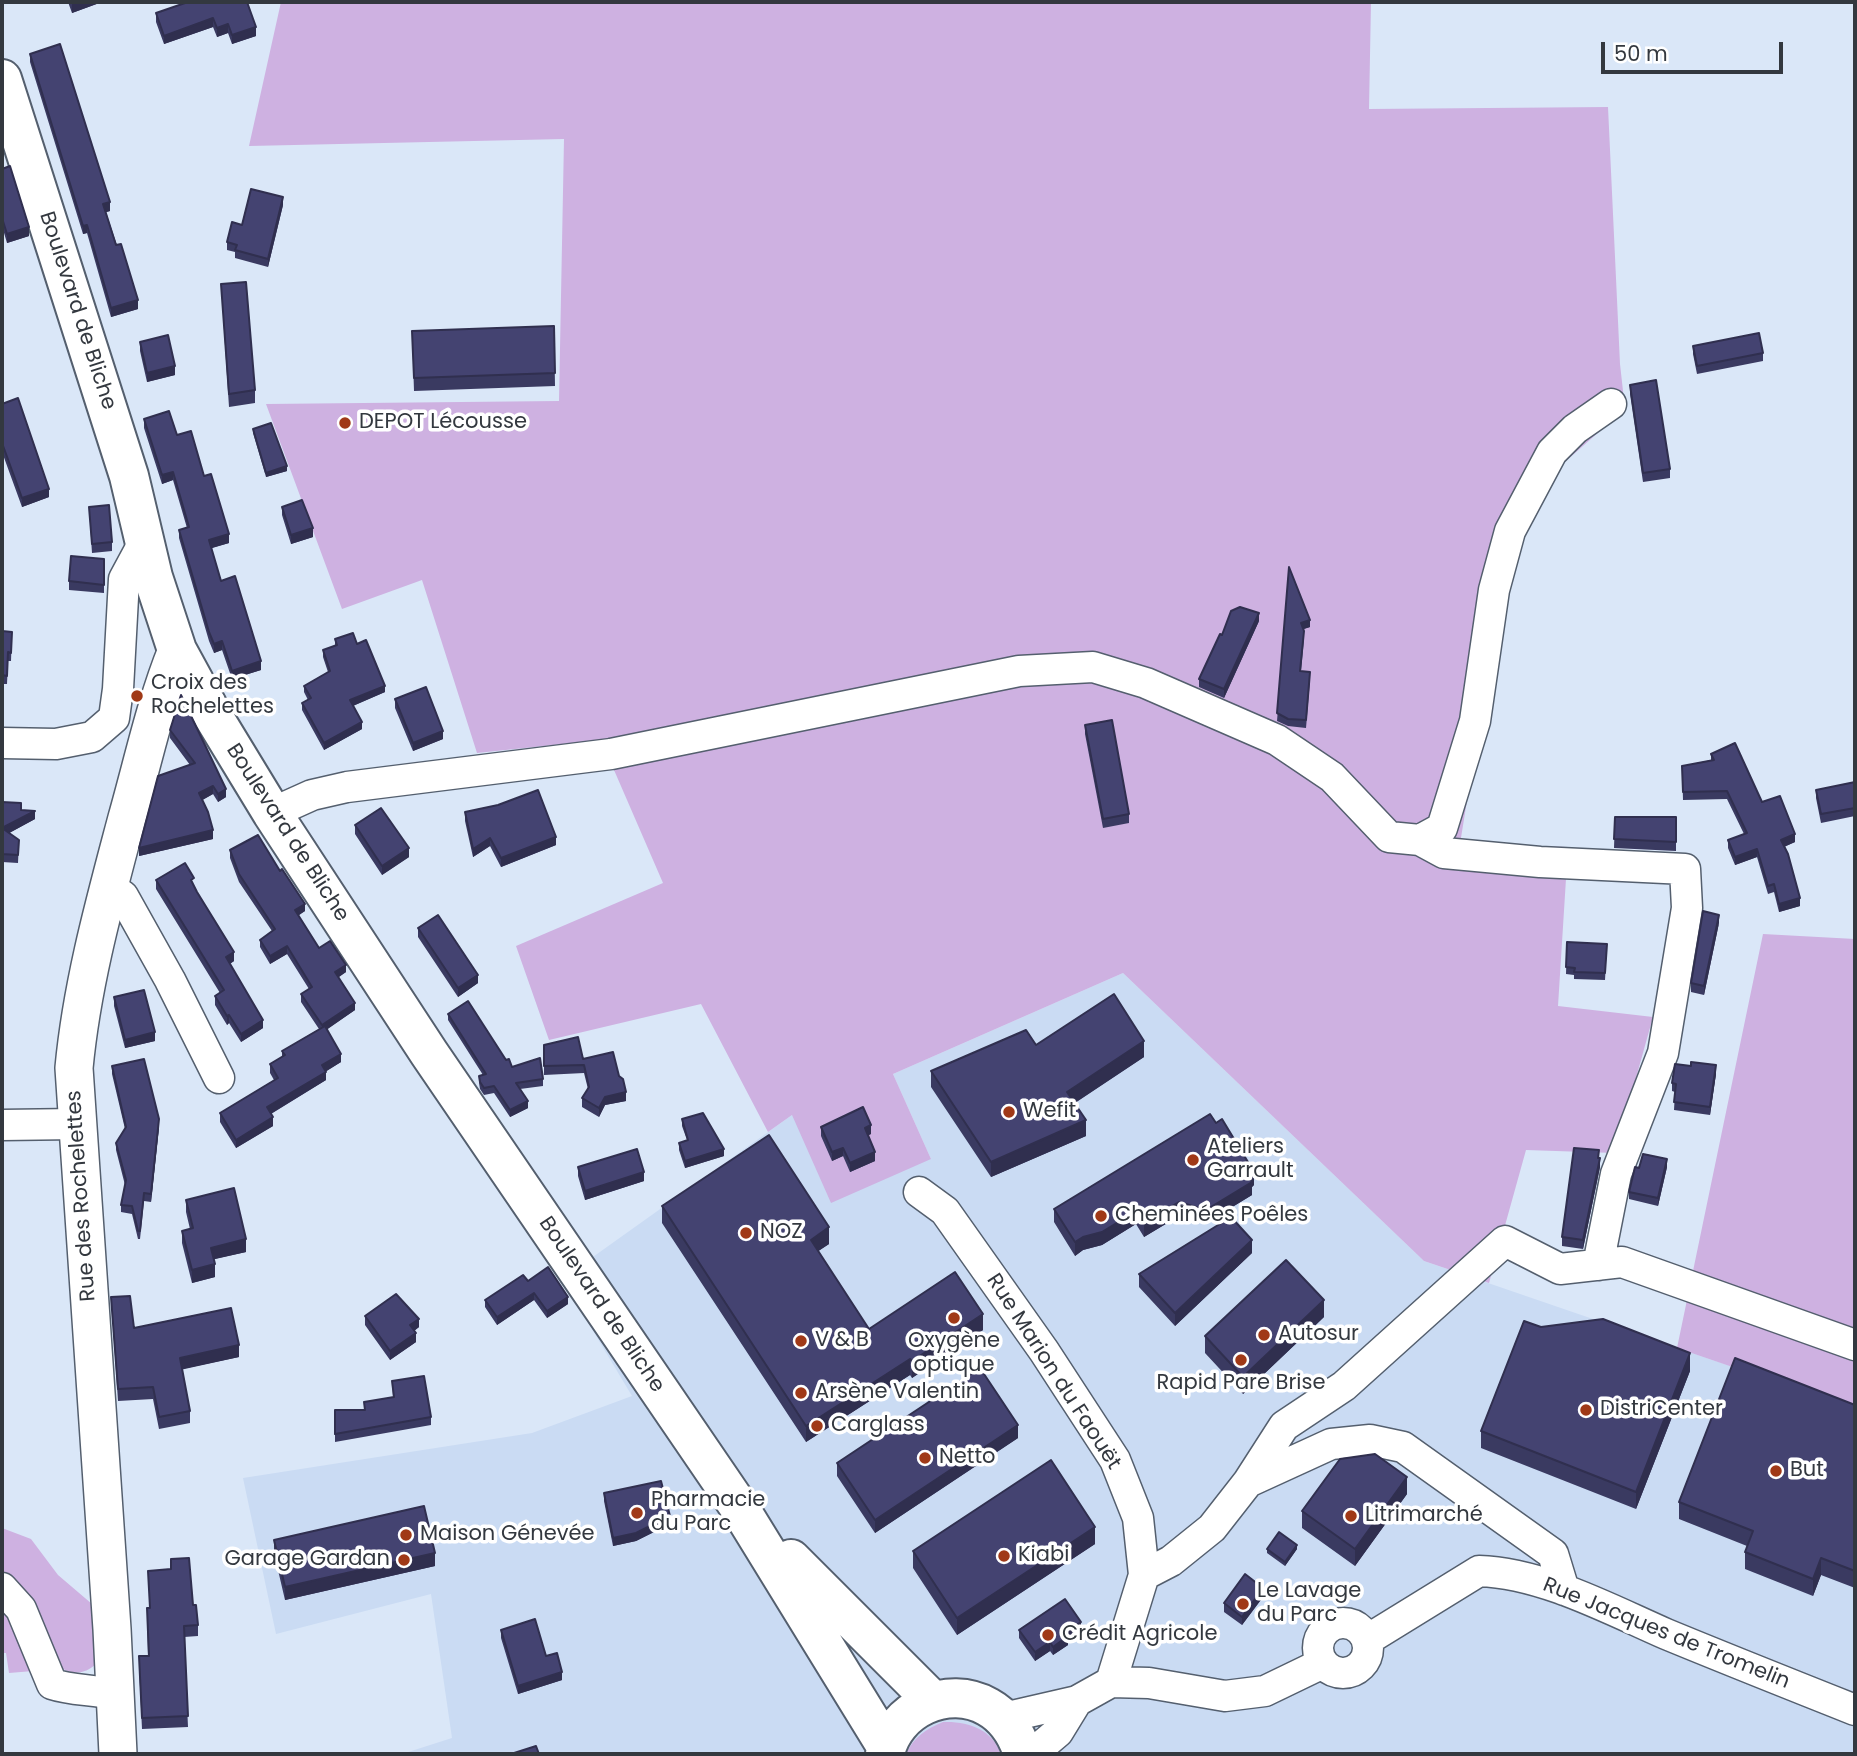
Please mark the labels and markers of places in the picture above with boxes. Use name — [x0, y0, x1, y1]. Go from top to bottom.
place label: DEPOT Lécousse — [359, 410, 527, 436]
marker: DEPOT Lécousse — [337, 415, 353, 431]
place label: Croix des Rochelettes — [151, 671, 274, 721]
marker: Croix des Rochelettes — [129, 688, 145, 704]
place label: Wefit — [1023, 1099, 1076, 1125]
marker: Wefit — [1001, 1104, 1017, 1120]
place label: Ateliers Garrault — [1207, 1135, 1294, 1185]
marker: Ateliers Garrault — [1185, 1152, 1201, 1168]
place label: Cheminées Poêles — [1115, 1203, 1308, 1229]
marker: Cheminées Poêles — [1093, 1208, 1109, 1224]
place label: NOZ — [760, 1220, 803, 1246]
marker: NOZ — [738, 1225, 754, 1241]
marker: Oxygène optique — [946, 1310, 962, 1326]
place label: Autosur — [1278, 1322, 1359, 1348]
marker: Autosur — [1256, 1327, 1272, 1343]
place label: V & B — [815, 1328, 869, 1354]
place label: Oxygène optique — [908, 1329, 1000, 1379]
marker: V & B — [793, 1333, 809, 1349]
marker: Rapid Pare Brise — [1233, 1352, 1249, 1368]
place label: Rapid Pare Brise — [1157, 1371, 1325, 1397]
place label: Arsène Valentin — [815, 1380, 979, 1406]
marker: Arsène Valentin — [793, 1385, 809, 1401]
place label: DistriCenter — [1600, 1397, 1723, 1423]
marker: DistriCenter — [1578, 1402, 1594, 1418]
place label: Carglass — [831, 1413, 925, 1439]
marker: Carglass — [809, 1418, 825, 1434]
place label: Netto — [939, 1445, 996, 1471]
marker: Netto — [917, 1450, 933, 1466]
place label: But — [1790, 1458, 1824, 1484]
marker: But — [1768, 1463, 1784, 1479]
place label: Pharmacie du Parc — [651, 1488, 765, 1538]
place label: Litrimarché — [1365, 1503, 1483, 1529]
marker: Pharmacie du Parc — [629, 1505, 645, 1521]
marker: Litrimarché — [1343, 1508, 1359, 1524]
place label: Maison Génevée — [420, 1522, 595, 1548]
marker: Maison Génevée — [398, 1527, 414, 1543]
place label: Kiabi — [1018, 1543, 1069, 1569]
place label: Garage Gardan — [224, 1547, 390, 1573]
marker: Kiabi — [996, 1548, 1012, 1564]
marker: Garage Gardan — [396, 1552, 412, 1568]
place label: Le Lavage du Parc — [1257, 1579, 1361, 1629]
marker: Le Lavage du Parc — [1235, 1596, 1251, 1612]
place label: Crédit Agricole — [1062, 1622, 1217, 1648]
marker: Crédit Agricole — [1040, 1627, 1056, 1643]

